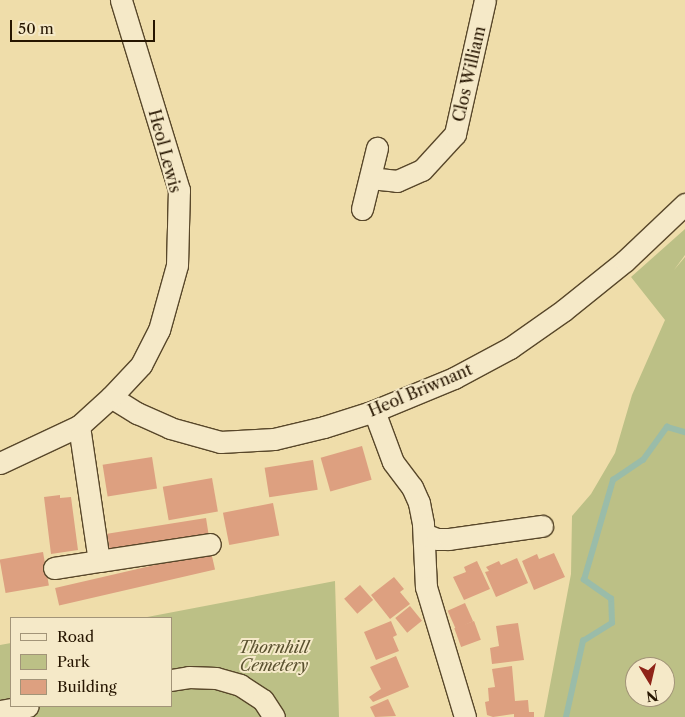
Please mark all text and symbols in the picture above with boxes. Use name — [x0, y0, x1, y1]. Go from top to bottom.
scale bar — [12, 10, 158, 42]
text: 50 m — [18, 19, 54, 38]
street label: Clos William — [449, 24, 489, 124]
street label: Heol Lewis — [145, 107, 185, 195]
street label: Heol Briwnant — [365, 359, 475, 421]
legend — [10, 617, 172, 707]
text: Road — [57, 627, 94, 646]
park label: Thornhill Cemetery — [239, 637, 309, 675]
text: Park — [57, 652, 90, 671]
north arrow — [625, 657, 675, 707]
text: Building — [57, 677, 117, 696]
text: N — [645, 686, 660, 706]

